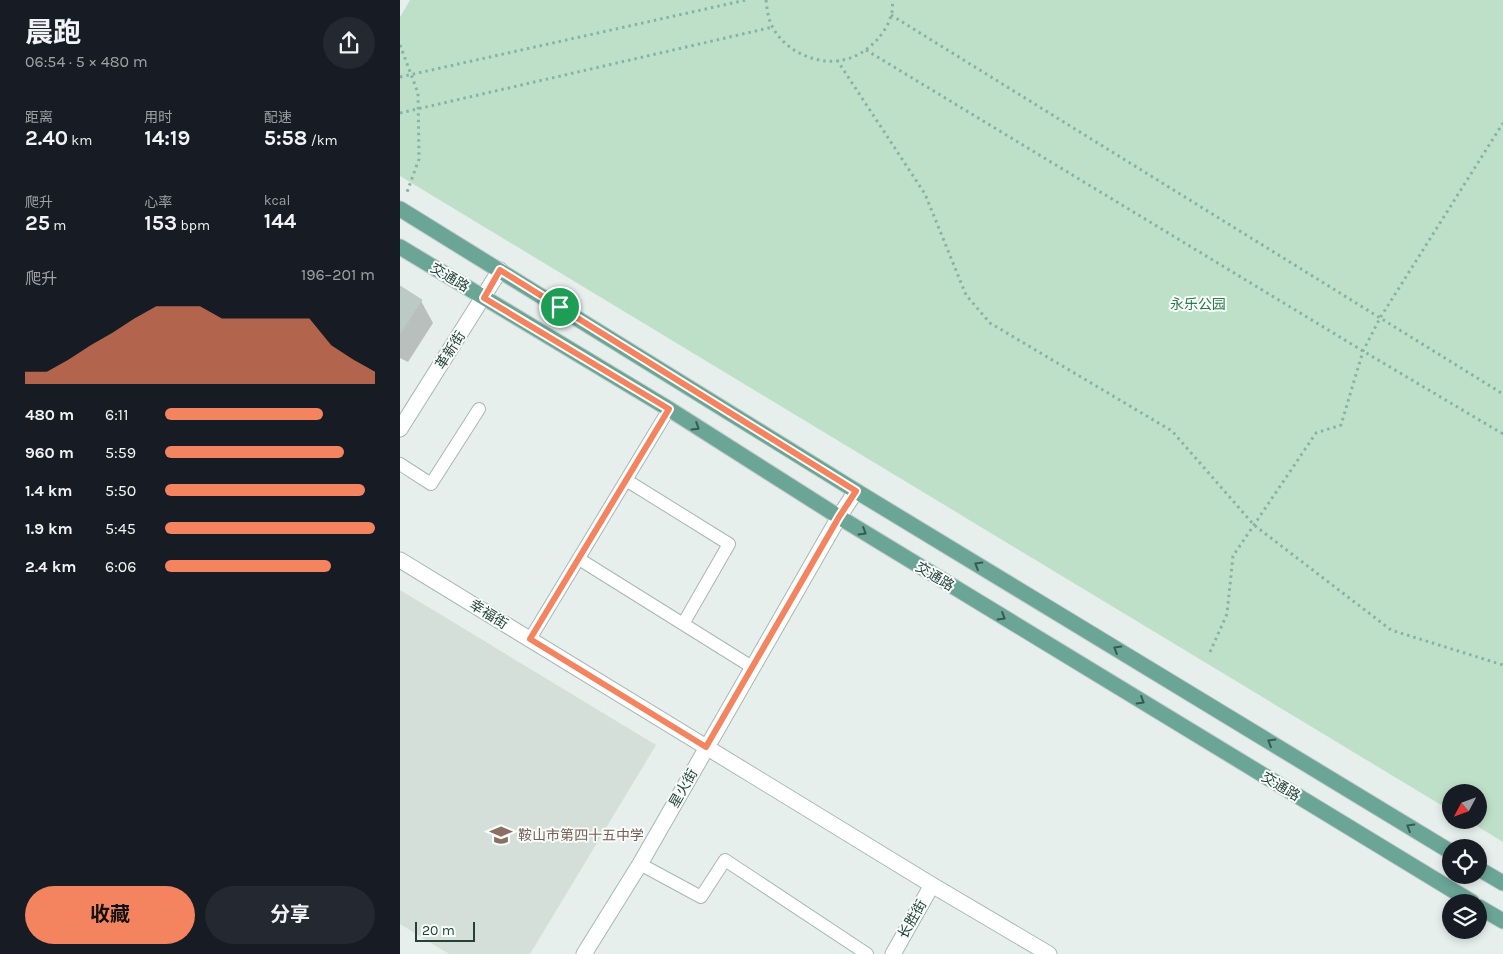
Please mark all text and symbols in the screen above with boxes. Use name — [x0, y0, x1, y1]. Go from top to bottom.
text: 晨跑 — [25, 16, 81, 49]
button: share — [323, 17, 375, 69]
text: 06:54 · 5 × 480 m — [25, 52, 148, 71]
text: 距离 — [25, 109, 53, 126]
text: 用时 — [144, 109, 172, 126]
text: 配速 — [264, 109, 292, 126]
text: 2.40 — [25, 126, 68, 150]
text: 14:19 — [144, 126, 190, 150]
text: 5:58 — [264, 126, 307, 150]
text: km — [68, 132, 92, 149]
text: /km — [307, 132, 338, 149]
text: kcal — [264, 192, 290, 209]
text: 爬升 — [25, 194, 53, 211]
text: 心率 — [144, 194, 172, 211]
text: 144 — [264, 209, 296, 233]
text: 25 — [25, 211, 50, 235]
text: 153 — [144, 211, 177, 235]
text: m — [50, 217, 66, 234]
text: bpm — [177, 217, 210, 234]
street label: 交通路 — [427, 259, 472, 296]
text: 196–201 m — [301, 265, 375, 284]
text: 爬升 — [25, 269, 57, 288]
pin — [539, 286, 581, 328]
icon: arrive — [546, 293, 574, 321]
park label: 永乐公园 — [1170, 296, 1226, 313]
street label: 革新街 — [432, 328, 469, 373]
text: 480 m — [25, 405, 74, 424]
text: 6:11 — [105, 405, 128, 424]
one-way arrow — [691, 420, 700, 430]
text: 960 m — [25, 443, 74, 462]
text: 5:59 — [105, 443, 136, 462]
text: 1.4 km — [25, 481, 72, 500]
text: 5:50 — [105, 481, 136, 500]
text: 1.9 km — [25, 519, 73, 538]
text: 5:45 — [105, 519, 136, 538]
one-way arrow — [858, 526, 867, 536]
text: 2.4 km — [25, 557, 76, 576]
text: 6:06 — [105, 557, 137, 576]
street label: 交通路 — [912, 558, 957, 595]
one-way arrow — [974, 561, 983, 571]
street label: 幸福街 — [466, 596, 511, 633]
one-way arrow — [997, 610, 1006, 620]
one-way arrow — [1113, 646, 1122, 656]
one-way arrow — [1135, 695, 1144, 704]
one-way arrow — [1267, 739, 1276, 749]
street label: 星火街 — [666, 766, 701, 811]
street label: 交通路 — [1258, 768, 1303, 805]
north arrow — [1442, 784, 1488, 829]
map controls — [1442, 784, 1487, 939]
school or university icon: 鞍山市第四十五中学 — [488, 822, 514, 848]
one-way arrow — [1406, 823, 1415, 833]
place label: 鞍山市第四十五中学 — [518, 827, 644, 844]
button: locate — [1442, 839, 1487, 884]
button: 收藏 — [25, 886, 195, 944]
button: 分享 — [205, 886, 375, 944]
button: layers — [1442, 894, 1487, 939]
street label: 长胜街 — [895, 897, 930, 942]
scale bar — [415, 919, 475, 942]
text: 20 m — [422, 922, 455, 939]

